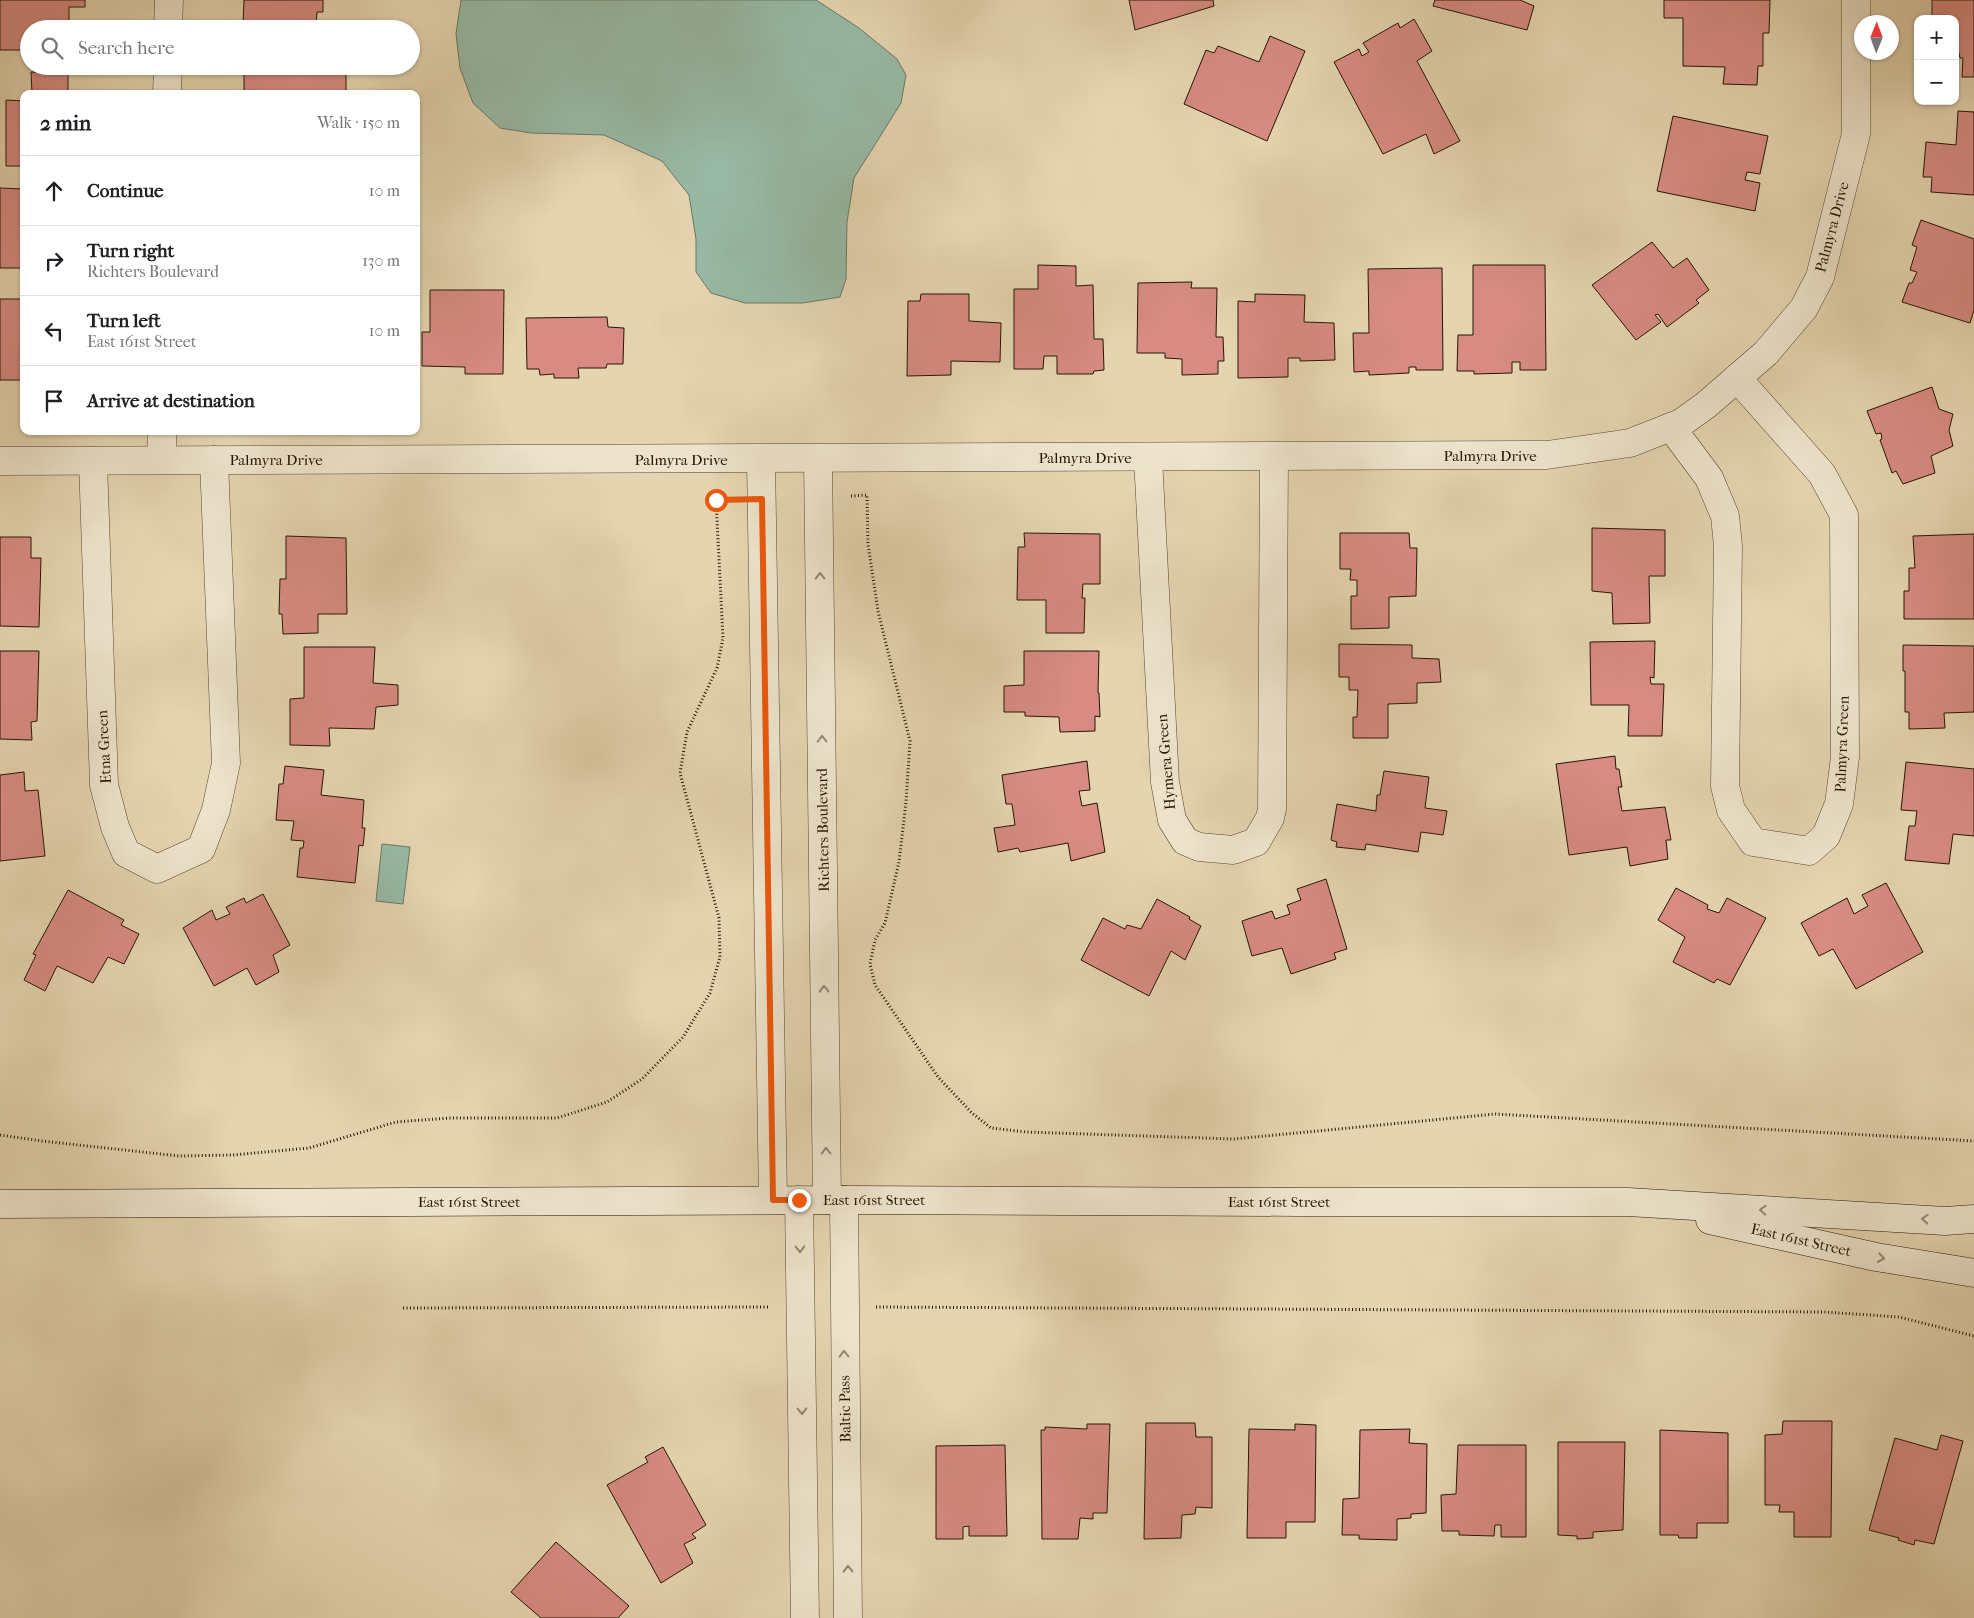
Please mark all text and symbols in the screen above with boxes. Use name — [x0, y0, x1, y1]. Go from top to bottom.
north arrow — [1854, 15, 1899, 60]
map controls — [1914, 15, 1959, 105]
button: + — [1914, 15, 1959, 60]
search box — [20, 20, 420, 75]
icon: search — [38, 34, 66, 62]
text: Search here — [78, 37, 174, 59]
button: − — [1914, 60, 1959, 105]
text: 2 min — [40, 111, 91, 135]
text: Walk · 150 m — [317, 113, 400, 132]
icon: ahead — [40, 177, 68, 205]
street label: Palmyra Drive — [1811, 179, 1853, 274]
text: Continue — [87, 180, 163, 202]
text: 10 m — [369, 181, 400, 200]
text: Turn right — [87, 240, 174, 262]
icon: right — [40, 247, 68, 275]
text: 130 m — [362, 251, 400, 270]
text: Richters Boulevard — [87, 262, 219, 281]
text: Turn left — [87, 310, 161, 332]
icon: left — [40, 317, 68, 345]
text: 10 m — [369, 321, 400, 340]
text: East 161st Street — [87, 332, 196, 351]
icon: arrive — [40, 387, 68, 415]
text: Arrive at destination — [87, 390, 255, 412]
street label: Palmyra Drive — [1443, 447, 1537, 465]
street label: Palmyra Drive — [1038, 449, 1132, 467]
street label: Palmyra Drive — [229, 451, 323, 469]
street label: Palmyra Drive — [634, 451, 728, 469]
route start — [705, 489, 728, 512]
one-way arrow — [815, 572, 825, 580]
street label: Palmyra Green — [1831, 695, 1853, 793]
street label: Etna Green — [93, 709, 115, 784]
street label: Hymera Green — [1153, 713, 1179, 811]
one-way arrow — [816, 734, 827, 742]
street label: Richters Boulevard — [813, 767, 833, 892]
one-way arrow — [819, 984, 830, 992]
one-way arrow — [821, 1147, 831, 1154]
route end — [788, 1189, 811, 1212]
street label: East 161st Street — [823, 1191, 926, 1209]
street label: East 161st Street — [418, 1193, 521, 1211]
street label: East 161st Street — [1228, 1193, 1331, 1211]
one-way arrow — [1759, 1204, 1767, 1215]
one-way arrow — [1921, 1214, 1929, 1225]
street label: East 161st Street — [1749, 1220, 1854, 1260]
one-way arrow — [795, 1246, 805, 1253]
one-way arrow — [1877, 1252, 1885, 1262]
one-way arrow — [839, 1350, 850, 1358]
street label: Baltic Pass — [835, 1375, 855, 1443]
one-way arrow — [797, 1408, 807, 1415]
one-way arrow — [843, 1565, 853, 1573]

